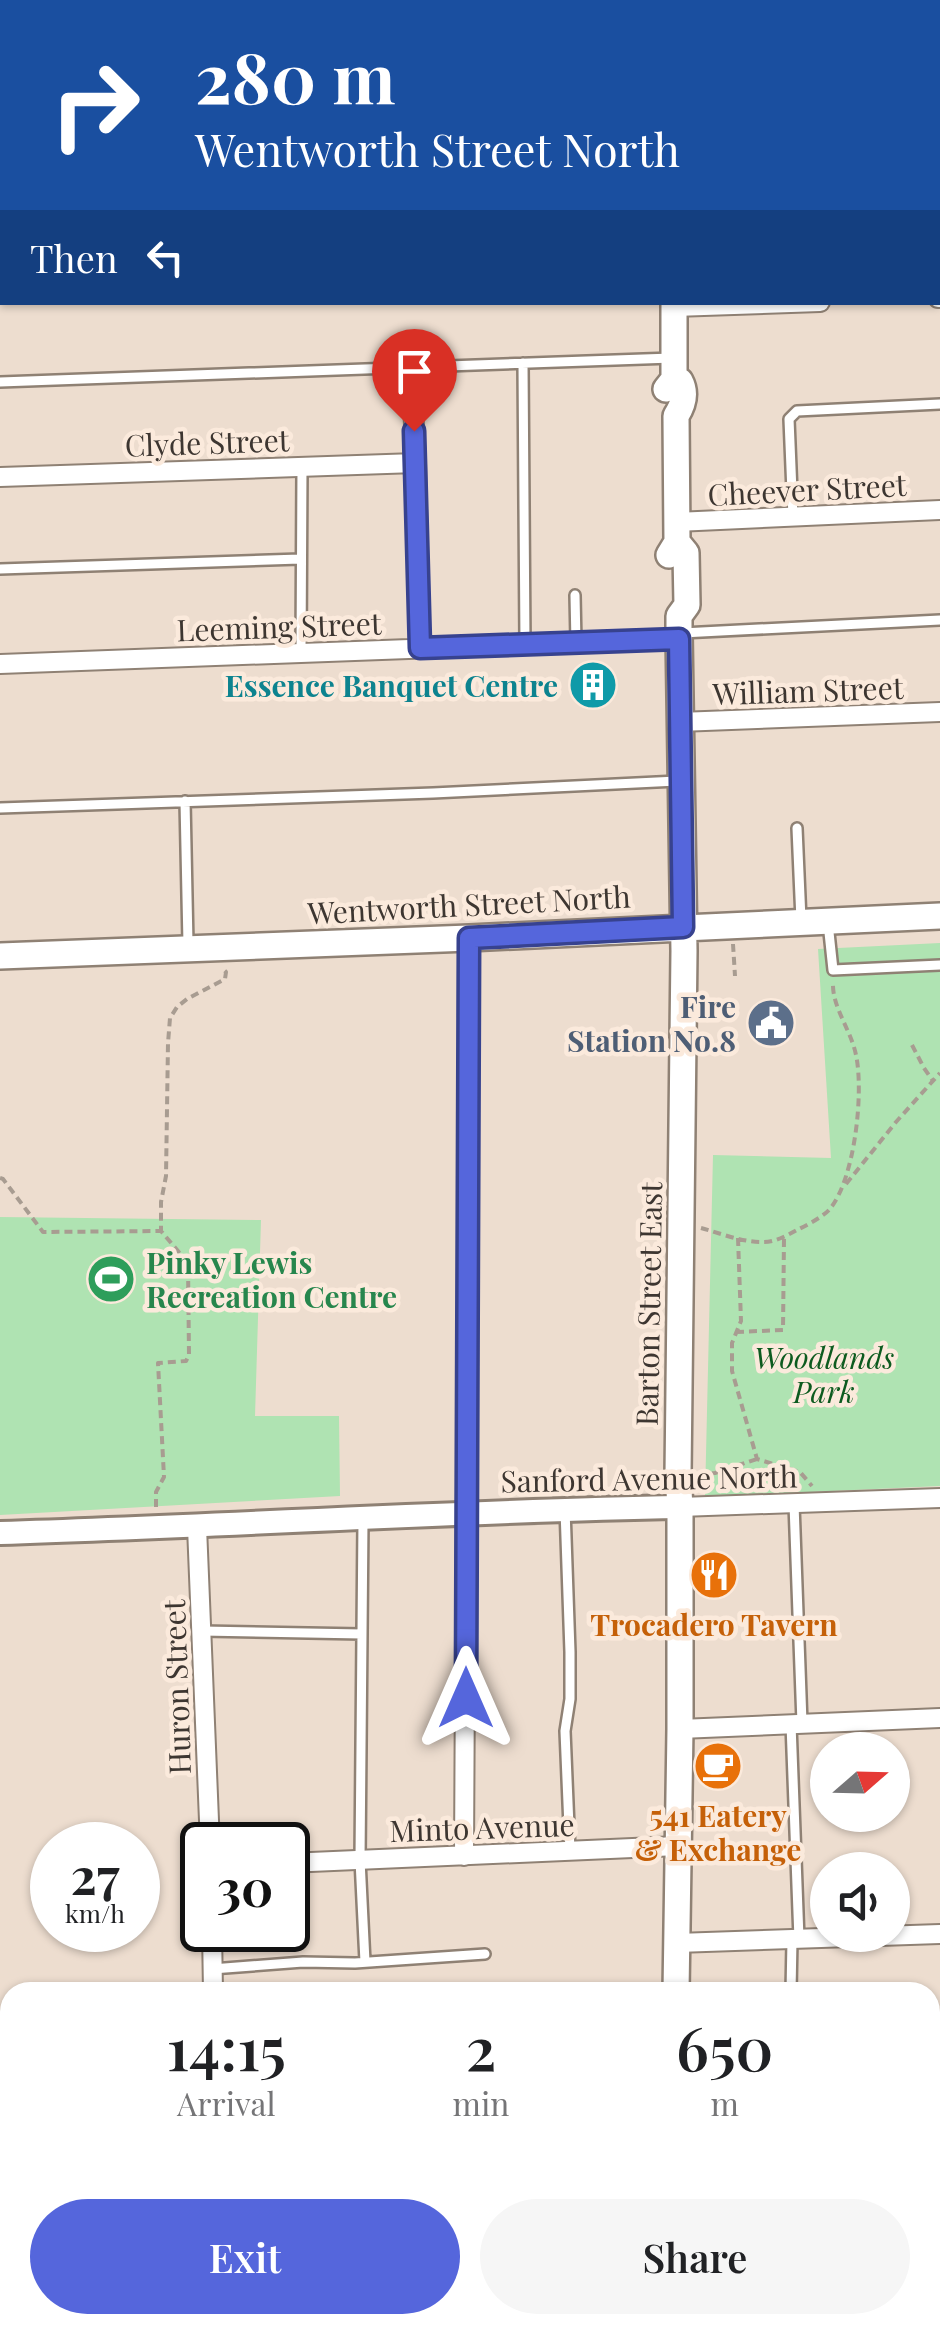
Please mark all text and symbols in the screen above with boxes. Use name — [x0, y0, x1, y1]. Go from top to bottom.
text: 280 m — [195, 28, 396, 122]
icon: right — [30, 40, 160, 170]
text: Wentworth Street North — [195, 118, 680, 178]
icon: left — [138, 230, 193, 285]
text: Then — [30, 232, 118, 283]
pin — [372, 329, 457, 432]
icon: arrive — [387, 344, 442, 399]
street label: Clyde Street — [124, 419, 290, 465]
street label: Cheever Street — [707, 464, 908, 514]
street label: Leeming Street — [176, 602, 382, 650]
building icon: Essence Banquet Centre — [567, 659, 619, 711]
place label: Essence Banquet Centre — [225, 665, 558, 705]
street label: William Street — [711, 667, 904, 713]
street label: Wentworth Street North — [306, 876, 632, 932]
place label: Fire Station No.8 — [567, 986, 736, 1060]
public building icon: Fire Station No.8 — [745, 997, 797, 1049]
street label: Barton Street East — [626, 1181, 670, 1426]
place label: Pinky Lewis Recreation Centre — [146, 1242, 397, 1316]
sports icon: Pinky Lewis Recreation Centre — [85, 1253, 137, 1305]
park label: Woodlands Park — [754, 1337, 894, 1411]
street label: Sanford Avenue North — [500, 1455, 798, 1501]
restaurant icon: Trocadero Tavern — [688, 1549, 740, 1601]
street label: Huron Street — [153, 1599, 199, 1775]
place label: Trocadero Tavern — [590, 1604, 838, 1644]
position arrow — [414, 1646, 518, 1750]
north arrow — [810, 1732, 910, 1832]
map controls — [810, 1732, 910, 1952]
cafe icon: 541 Eatery & Exchange — [692, 1740, 744, 1792]
place label: 541 Eatery & Exchange — [635, 1795, 801, 1869]
street label: Minto Avenue — [389, 1804, 575, 1850]
speed limit sign: 30 — [180, 1822, 310, 1952]
text: 27 — [71, 1841, 119, 1908]
button: sound — [810, 1852, 910, 1952]
text: km/h — [65, 1896, 125, 1929]
text: 14:15 — [167, 2006, 286, 2086]
text: 2 — [466, 2006, 496, 2086]
text: 650 — [676, 2006, 773, 2086]
text: Arrival — [177, 2081, 276, 2124]
text: min — [453, 2081, 509, 2124]
text: m — [711, 2081, 739, 2124]
button: Exit — [30, 2199, 460, 2314]
button: Share — [480, 2199, 910, 2314]

